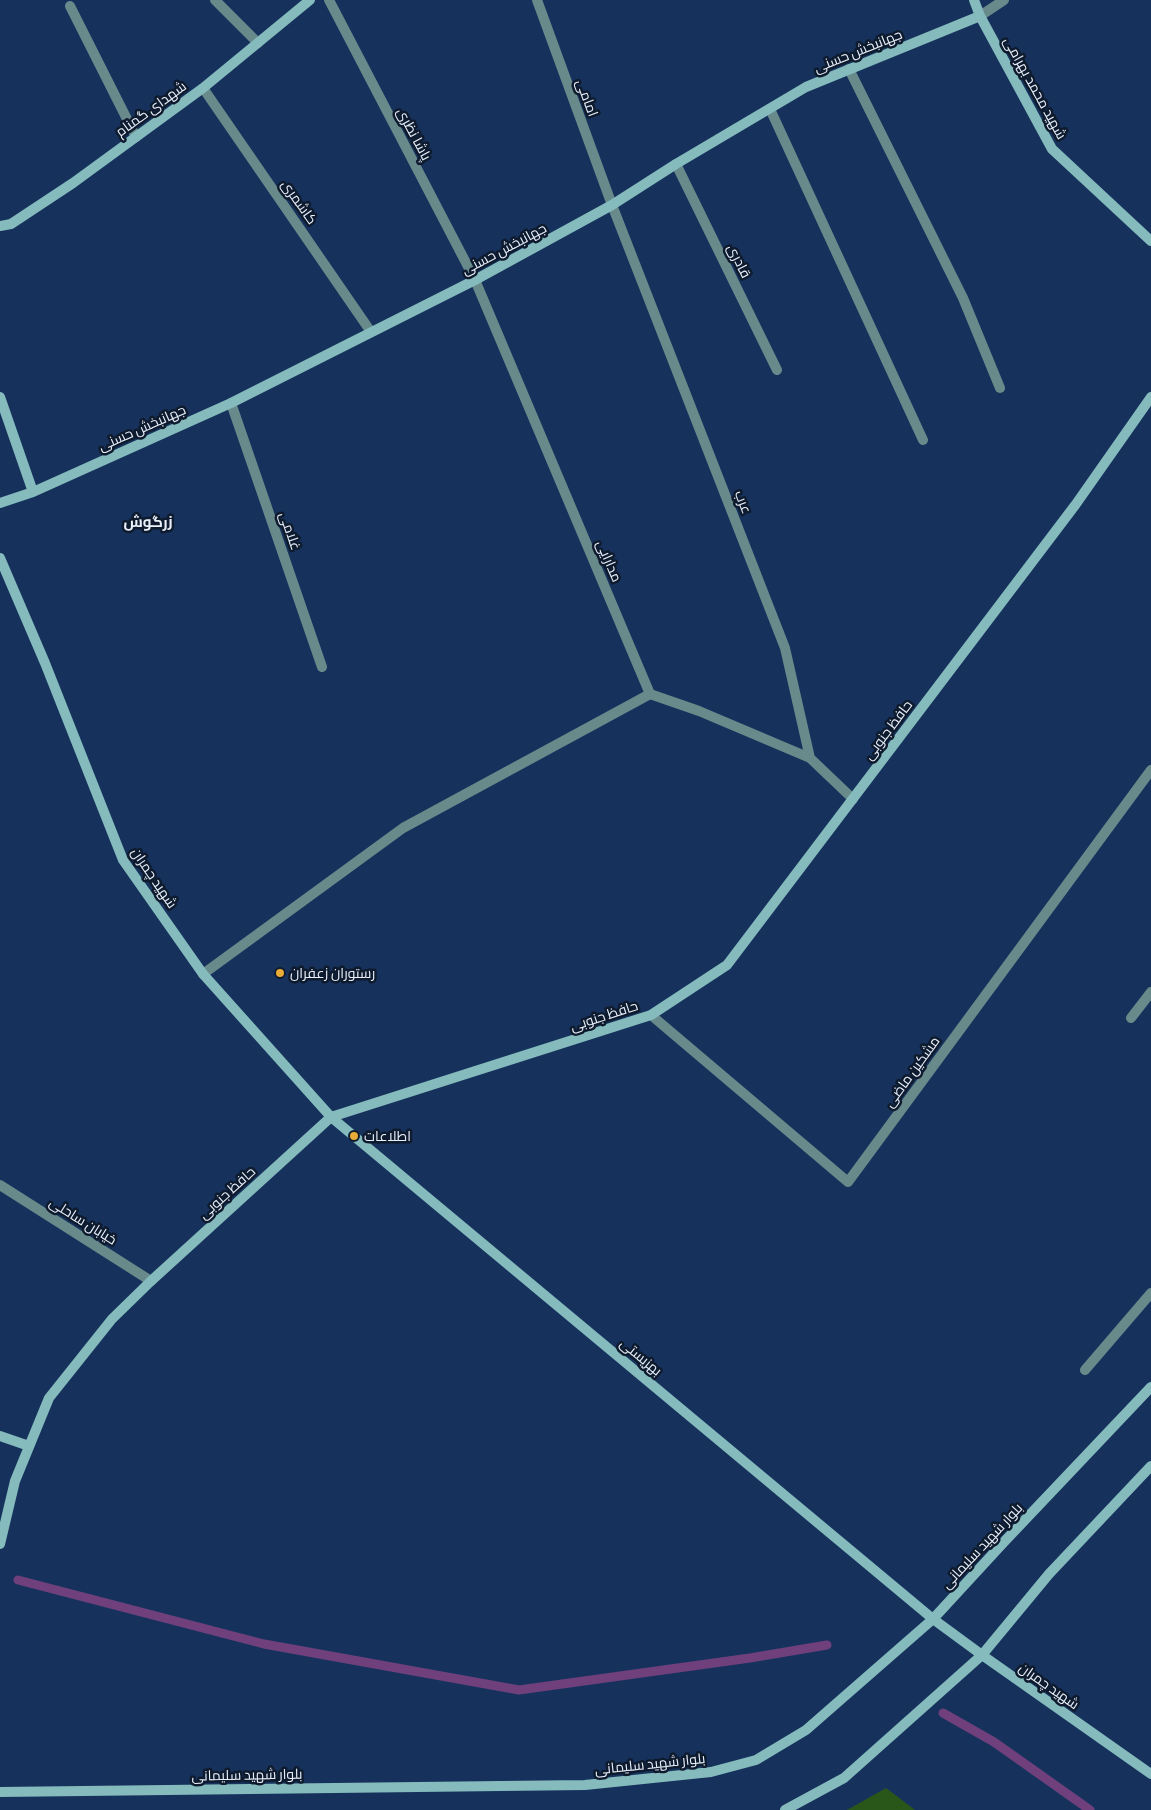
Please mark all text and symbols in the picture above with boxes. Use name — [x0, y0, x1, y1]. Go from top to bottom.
street label: جهانبخش حسنی — [811, 26, 905, 76]
street label: شهید محمد بهرامی — [1000, 34, 1070, 142]
street label: امامی — [573, 77, 601, 119]
street label: شهدای گمنام — [112, 78, 190, 140]
street label: پاشا نظری — [393, 105, 435, 163]
street label: کاشمری — [278, 176, 320, 228]
street label: جهانبخش حسنی — [459, 220, 549, 278]
street label: قادری — [724, 241, 754, 281]
street label: جهانبخش حسنی — [96, 401, 188, 455]
street label: عرب — [731, 488, 755, 516]
street label: غلامی — [276, 510, 304, 552]
district label: زرگوش — [123, 513, 173, 531]
street label: مدارایی — [593, 538, 625, 584]
street label: حافظ جنوبی — [860, 697, 916, 763]
street label: شهید چمران — [128, 844, 180, 912]
place label: رستوران زعفران — [290, 965, 375, 981]
marker: رستوران زعفران — [274, 967, 286, 979]
street label: حافظ جنوبی — [568, 997, 640, 1035]
street label: مشکین ماضی — [881, 1033, 943, 1111]
place label: اطلاعات — [364, 1128, 411, 1144]
marker: اطلاعات — [348, 1130, 360, 1142]
street label: حافظ جنوبی — [195, 1163, 259, 1223]
street label: خیابان ساحلی — [46, 1194, 120, 1248]
street label: بهزیستی — [617, 1335, 665, 1379]
street label: بلوار شهید سلیمانی — [938, 1500, 1026, 1592]
street label: شهید چمران — [1016, 1659, 1082, 1713]
street label: بلوار شهید سلیمانی — [594, 1750, 706, 1778]
street label: بلوار شهید سلیمانی — [191, 1766, 303, 1784]

